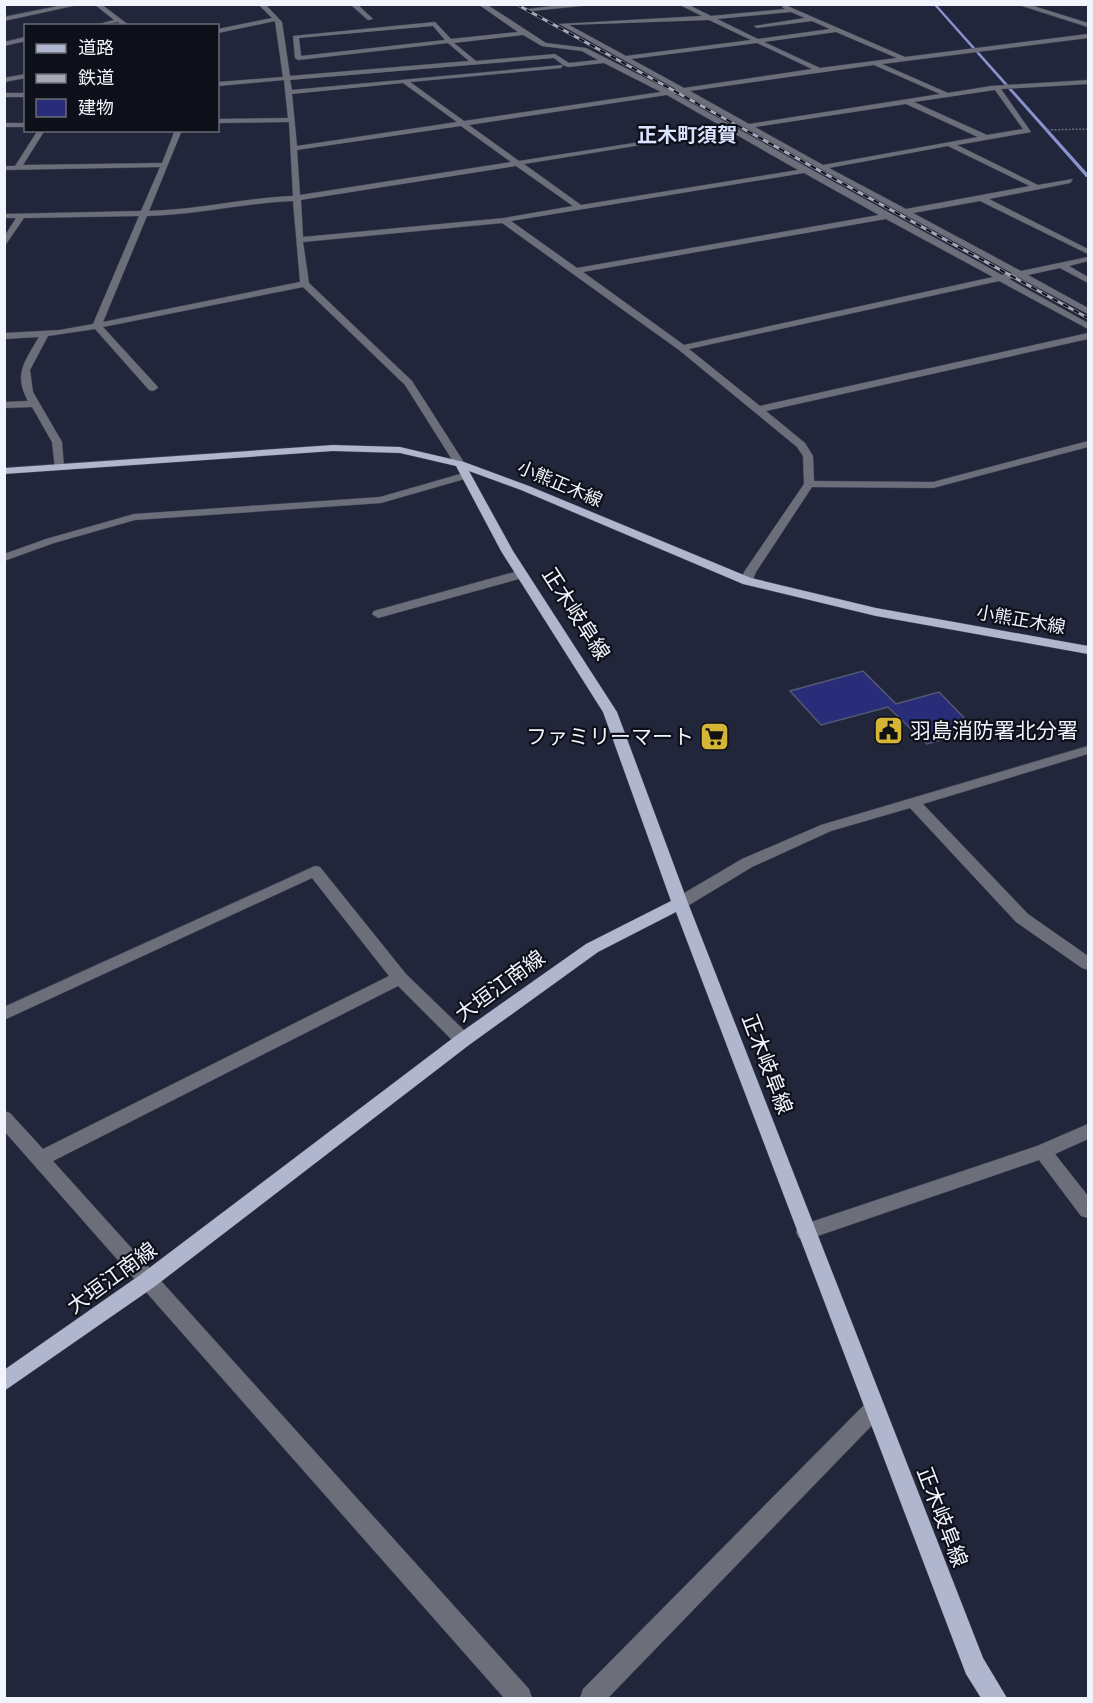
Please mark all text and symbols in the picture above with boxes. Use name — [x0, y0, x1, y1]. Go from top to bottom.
legend — [24, 24, 219, 132]
text: 道路 — [78, 36, 114, 60]
text: 鉄道 — [78, 66, 114, 90]
text: 建物 — [78, 96, 114, 120]
district label: 正木町須賀 — [637, 122, 737, 149]
street label: 小熊正木線 — [514, 455, 606, 513]
street label: 正木岐阜線 — [536, 562, 616, 666]
street label: 小熊正木線 — [975, 600, 1067, 640]
public building icon: 羽島消防署北分署 — [873, 715, 905, 747]
place label: 羽島消防署北分署 — [910, 717, 1078, 745]
supermarket icon: ファミリーマート — [699, 721, 731, 753]
place label: ファミリーマート — [526, 723, 694, 751]
street label: 大垣江南線 — [449, 944, 551, 1028]
street label: 正木岐阜線 — [735, 1010, 799, 1118]
street label: 大垣江南線 — [61, 1236, 163, 1320]
street label: 正木岐阜線 — [910, 1463, 974, 1571]

